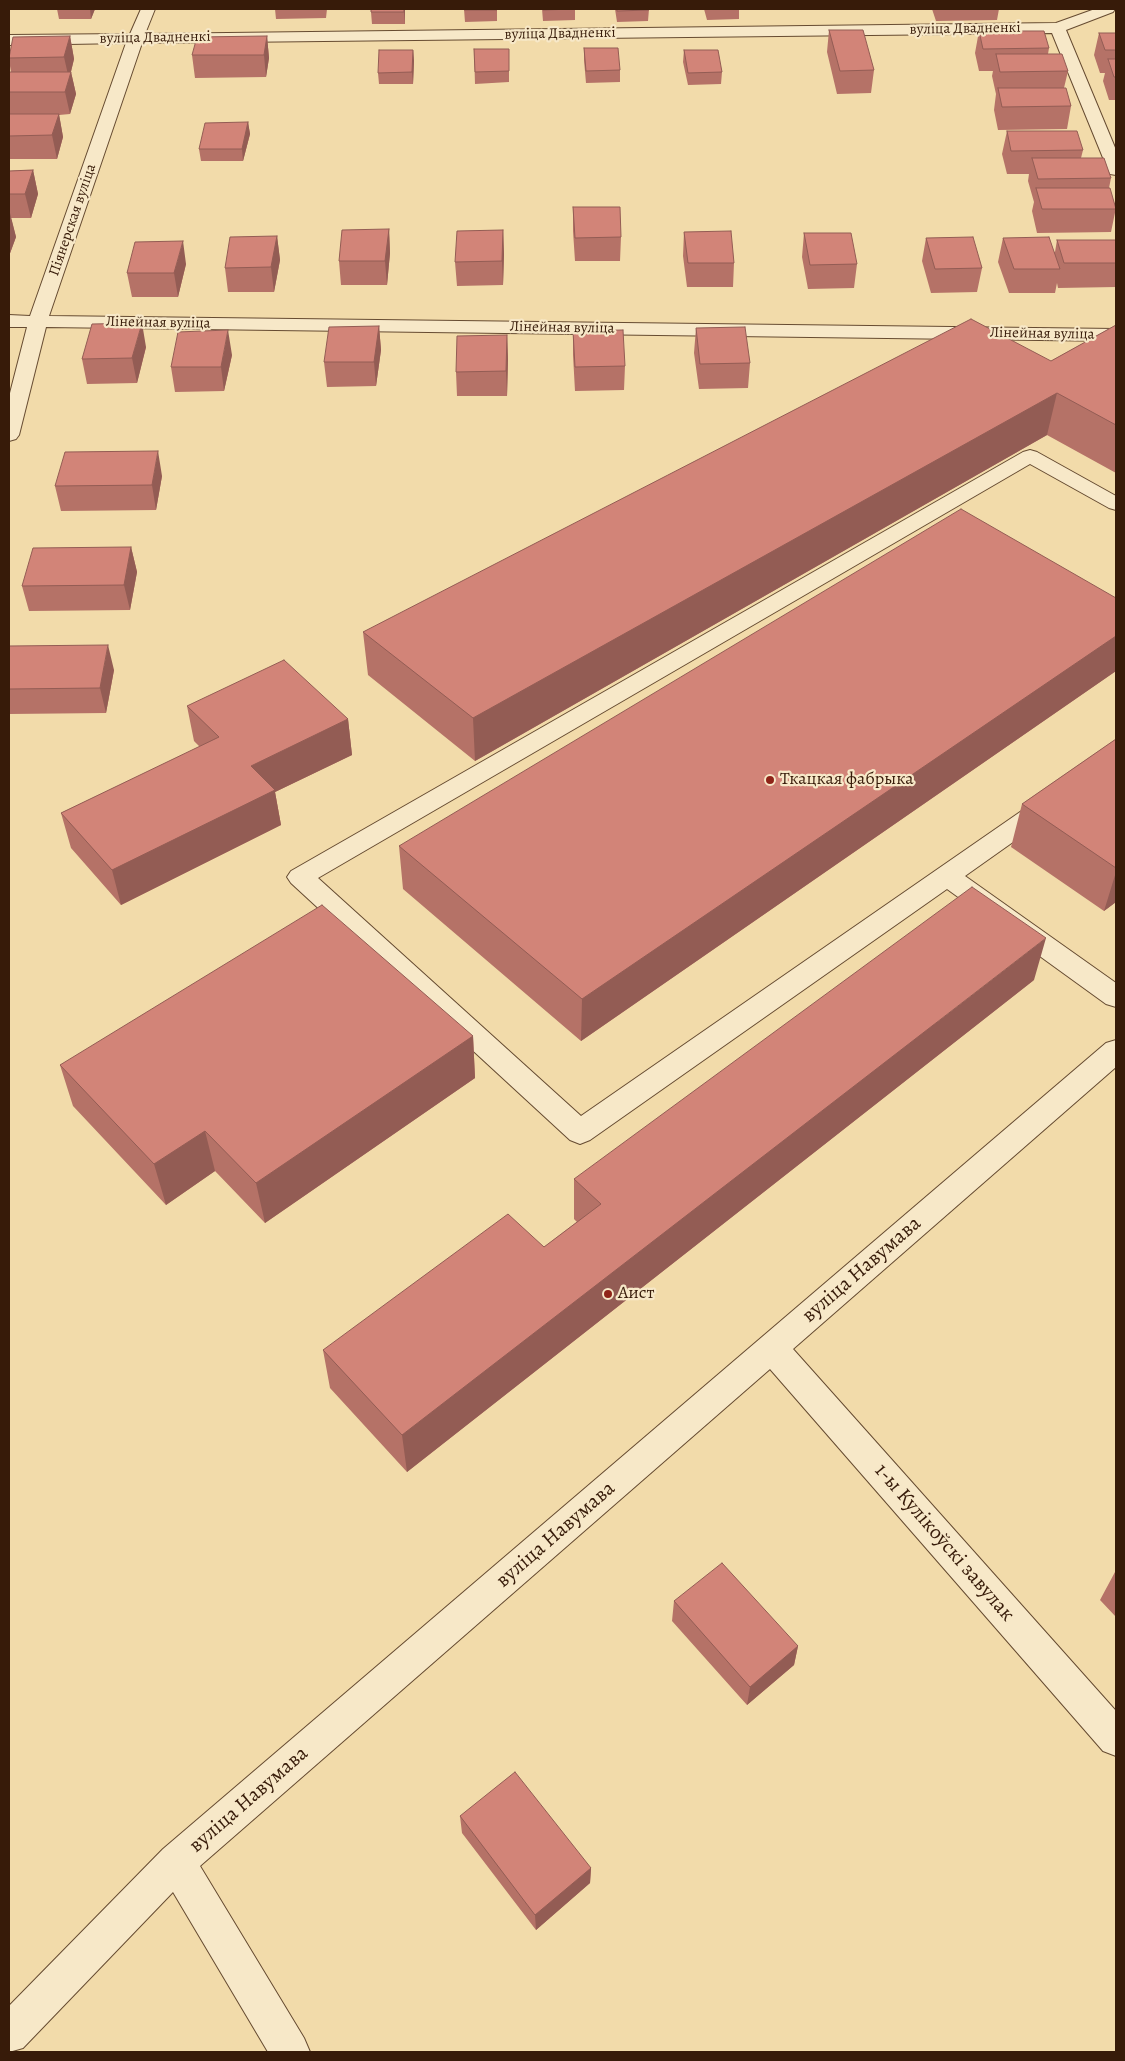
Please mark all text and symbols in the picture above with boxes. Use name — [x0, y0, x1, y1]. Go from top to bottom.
street label: вуліца Двадненкі — [909, 19, 1021, 39]
street label: вуліца Двадненкі — [504, 24, 616, 44]
street label: вуліца Двадненкі — [99, 28, 211, 48]
street label: Піянерская вуліца — [45, 162, 101, 278]
street label: Лінейная вуліца — [105, 313, 211, 333]
street label: Лінейная вуліца — [509, 318, 615, 338]
street label: Лінейная вуліца — [989, 324, 1095, 344]
place label: Ткацкая фабрыка — [780, 769, 914, 791]
marker: Ткацкая фабрыка — [764, 774, 776, 786]
street label: вуліца Навумава — [797, 1211, 927, 1329]
place label: Аист — [618, 1283, 654, 1305]
marker: Аист — [602, 1288, 614, 1300]
street label: 1-ы Кулікоўскі завулак — [868, 1459, 1020, 1627]
street label: вуліца Навумава — [491, 1476, 621, 1594]
street label: вуліца Навумава — [184, 1741, 314, 1859]

